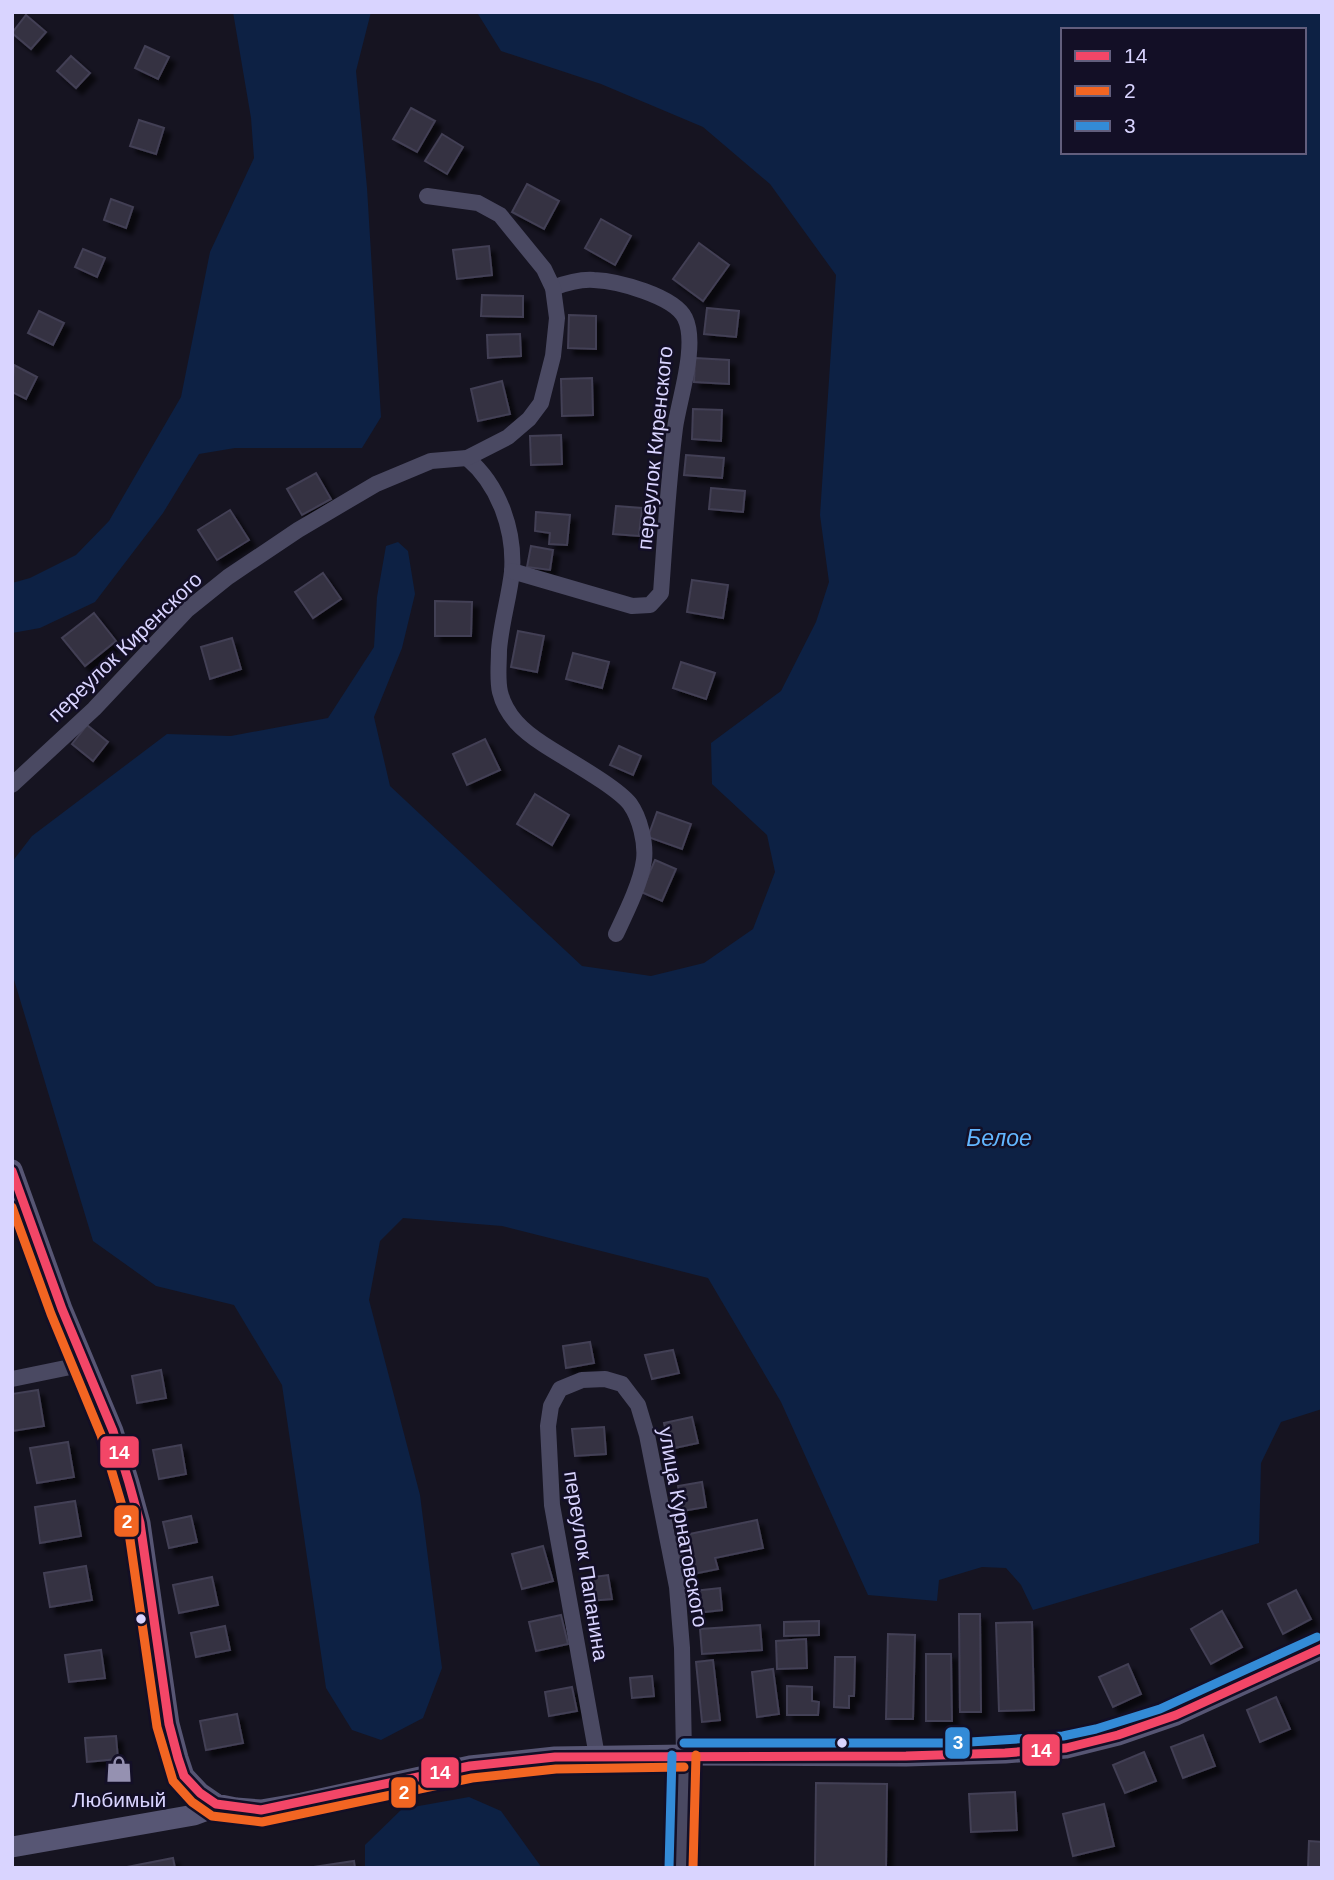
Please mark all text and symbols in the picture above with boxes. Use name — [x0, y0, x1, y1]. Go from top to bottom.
legend — [1061, 28, 1306, 154]
text: 14 — [1124, 44, 1148, 67]
text: 2 — [1124, 79, 1136, 102]
text: 3 — [1124, 114, 1136, 137]
street label: переулок Киренского — [632, 345, 677, 551]
street label: переулок Киренского — [43, 567, 206, 726]
water label: Белое — [966, 1125, 1032, 1151]
street label: улица Курнатовского — [655, 1425, 712, 1629]
line badge: 14 — [99, 1435, 140, 1469]
text: 14 — [108, 1442, 130, 1463]
street label: переулок Папанина — [560, 1469, 613, 1663]
line badge: 2 — [113, 1504, 140, 1538]
text: 2 — [122, 1511, 132, 1532]
unlabelled marker — [134, 1612, 148, 1626]
line badge: 3 — [944, 1726, 971, 1760]
text: 3 — [953, 1732, 963, 1753]
line badge: 14 — [1021, 1733, 1061, 1767]
unlabelled marker — [835, 1736, 849, 1750]
text: 14 — [1030, 1740, 1052, 1761]
shop icon: Любимый — [104, 1754, 134, 1784]
line badge: 14 — [420, 1756, 460, 1789]
text: 14 — [429, 1762, 451, 1783]
line badge: 2 — [390, 1776, 417, 1809]
text: 2 — [399, 1782, 409, 1803]
place label: Любимый — [72, 1788, 166, 1811]

